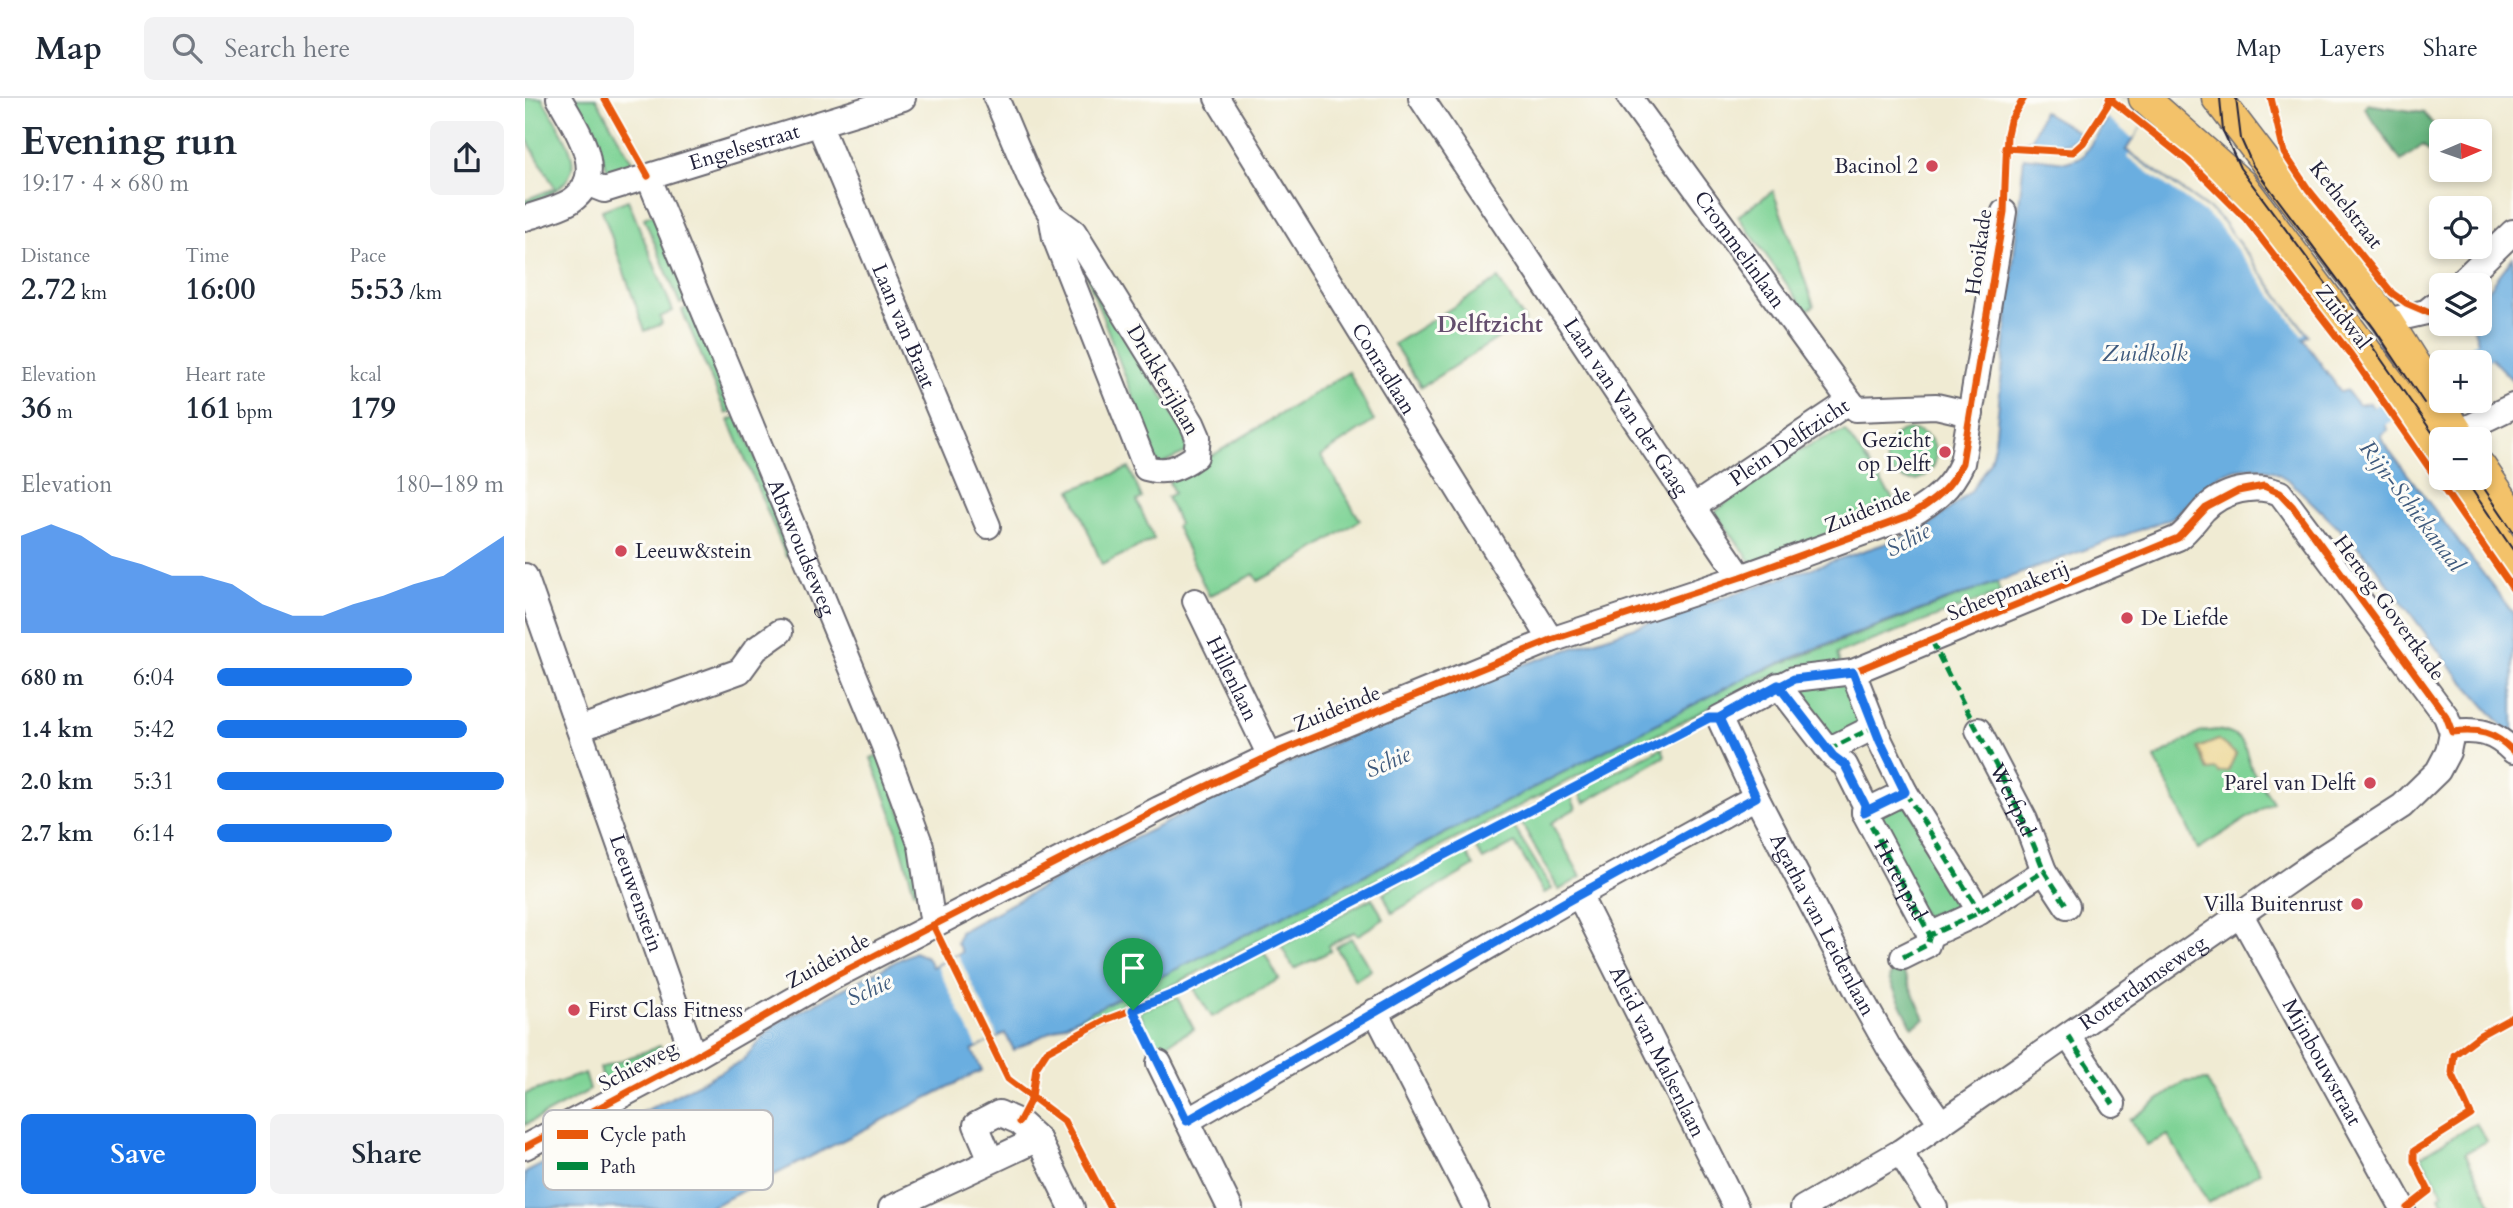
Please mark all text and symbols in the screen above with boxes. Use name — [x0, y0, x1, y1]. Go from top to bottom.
search box — [144, 17, 634, 80]
text: Map — [35, 26, 102, 71]
icon: search — [168, 29, 206, 67]
text: Search here — [224, 31, 350, 66]
text: Map — [2236, 32, 2282, 65]
text: Layers — [2320, 32, 2385, 65]
text: Share — [2423, 32, 2478, 65]
text: Evening run — [21, 116, 237, 168]
street label: Engelsestraat — [685, 116, 803, 178]
north arrow — [2429, 119, 2492, 182]
map controls — [2429, 119, 2492, 490]
button: share — [430, 121, 504, 195]
place label: Bacinol 2 — [1834, 152, 1918, 181]
street label: Kethelstraat — [2302, 155, 2390, 255]
marker: Bacinol 2 — [1924, 158, 1940, 174]
text: 19:17 · 4 × 680 m — [21, 168, 189, 199]
street label: Crommelinlaan — [1687, 185, 1792, 314]
button: locate — [2429, 196, 2492, 259]
street label: Hooikade — [1959, 207, 1999, 297]
text: Distance — [21, 243, 90, 269]
text: Time — [185, 243, 229, 269]
text: Pace — [350, 243, 386, 269]
street label: Laan van Braat — [865, 259, 943, 393]
text: 2.72 — [21, 269, 76, 310]
text: 16:00 — [185, 269, 256, 310]
text: 5:53 — [350, 269, 404, 310]
button: layers — [2429, 273, 2492, 336]
street label: Zuidwal — [2309, 279, 2377, 355]
text: km — [76, 280, 107, 306]
text: /km — [404, 280, 442, 306]
district label: Delftzicht — [1437, 309, 1543, 340]
street label: Laan van Van der Gaag — [1557, 312, 1696, 502]
street label: Conradlaan — [1345, 317, 1423, 420]
street label: Drukkerijlaan — [1120, 319, 1206, 441]
water label: Zuidkolk — [2102, 338, 2188, 369]
button: + — [2429, 350, 2492, 413]
text: Elevation — [21, 362, 96, 388]
text: Heart rate — [185, 362, 266, 388]
text: kcal — [350, 362, 382, 388]
text: 36 — [21, 388, 52, 429]
text: 161 — [185, 388, 231, 429]
text: 179 — [350, 388, 396, 429]
street label: Plein Delftzicht — [1724, 391, 1855, 493]
text: m — [52, 399, 73, 425]
text: bpm — [231, 399, 273, 425]
place label: Gezicht op Delft — [1858, 426, 1931, 479]
button: − — [2429, 427, 2492, 490]
water label: Rijn-Schiekanaal — [2352, 434, 2472, 579]
marker: Gezicht op Delft — [1937, 444, 1953, 460]
text: Elevation — [21, 469, 112, 500]
text: 180–189 m — [395, 469, 504, 500]
street label: Abtswoudseweg — [761, 475, 843, 620]
street label: Zuideinde — [1820, 479, 1916, 541]
water label: Schie — [1880, 515, 1936, 565]
street label: Hertog Govertkade — [2326, 529, 2452, 687]
place label: Leeuw&stein — [635, 537, 752, 566]
marker: Leeuw&stein — [613, 543, 629, 559]
street label: Scheepmakerij — [1943, 553, 2073, 629]
place label: De Liefde — [2141, 604, 2229, 633]
marker: De Liefde — [2119, 610, 2135, 626]
street label: Hillenlaan — [1200, 631, 1265, 726]
text: 680 m — [21, 662, 84, 693]
text: 6:04 — [133, 662, 174, 693]
street label: Zuideinde — [1289, 678, 1385, 740]
text: 1.4 km — [21, 714, 93, 745]
text: 5:42 — [133, 714, 174, 745]
water label: Schie — [1360, 738, 1416, 786]
street label: Werfpad — [1982, 757, 2043, 841]
text: 2.0 km — [21, 766, 93, 797]
text: 5:31 — [133, 766, 174, 797]
place label: Parel van Delft — [2224, 769, 2356, 798]
marker: Parel van Delft — [2362, 775, 2378, 791]
text: 2.7 km — [21, 818, 93, 849]
text: 6:14 — [133, 818, 174, 849]
street label: Agatha van Leidenlaan — [1763, 828, 1882, 1021]
street label: Leeuwenstein — [602, 830, 670, 956]
street label: Herenpad — [1867, 834, 1934, 925]
place label: Villa Buitenrust — [2204, 890, 2343, 919]
marker: Villa Buitenrust — [2349, 896, 2365, 912]
street label: Zuideinde — [781, 926, 875, 996]
street label: Rotterdamseweg — [2073, 928, 2212, 1037]
pin — [1103, 938, 1163, 1010]
icon: arrive — [1114, 949, 1152, 987]
street label: Aleid van Malsenlaan — [1602, 961, 1713, 1142]
water label: Schie — [841, 966, 897, 1014]
street label: Mijnbouwstraat — [2276, 993, 2369, 1131]
place label: First Class Fitness — [588, 996, 743, 1025]
marker: First Class Fitness — [566, 1002, 582, 1018]
street label: Schieweg — [594, 1033, 683, 1099]
legend — [543, 1110, 773, 1190]
button: Save — [21, 1114, 256, 1194]
button: Share — [270, 1114, 504, 1194]
text: Cycle path — [600, 1122, 687, 1148]
text: Path — [600, 1154, 636, 1180]

